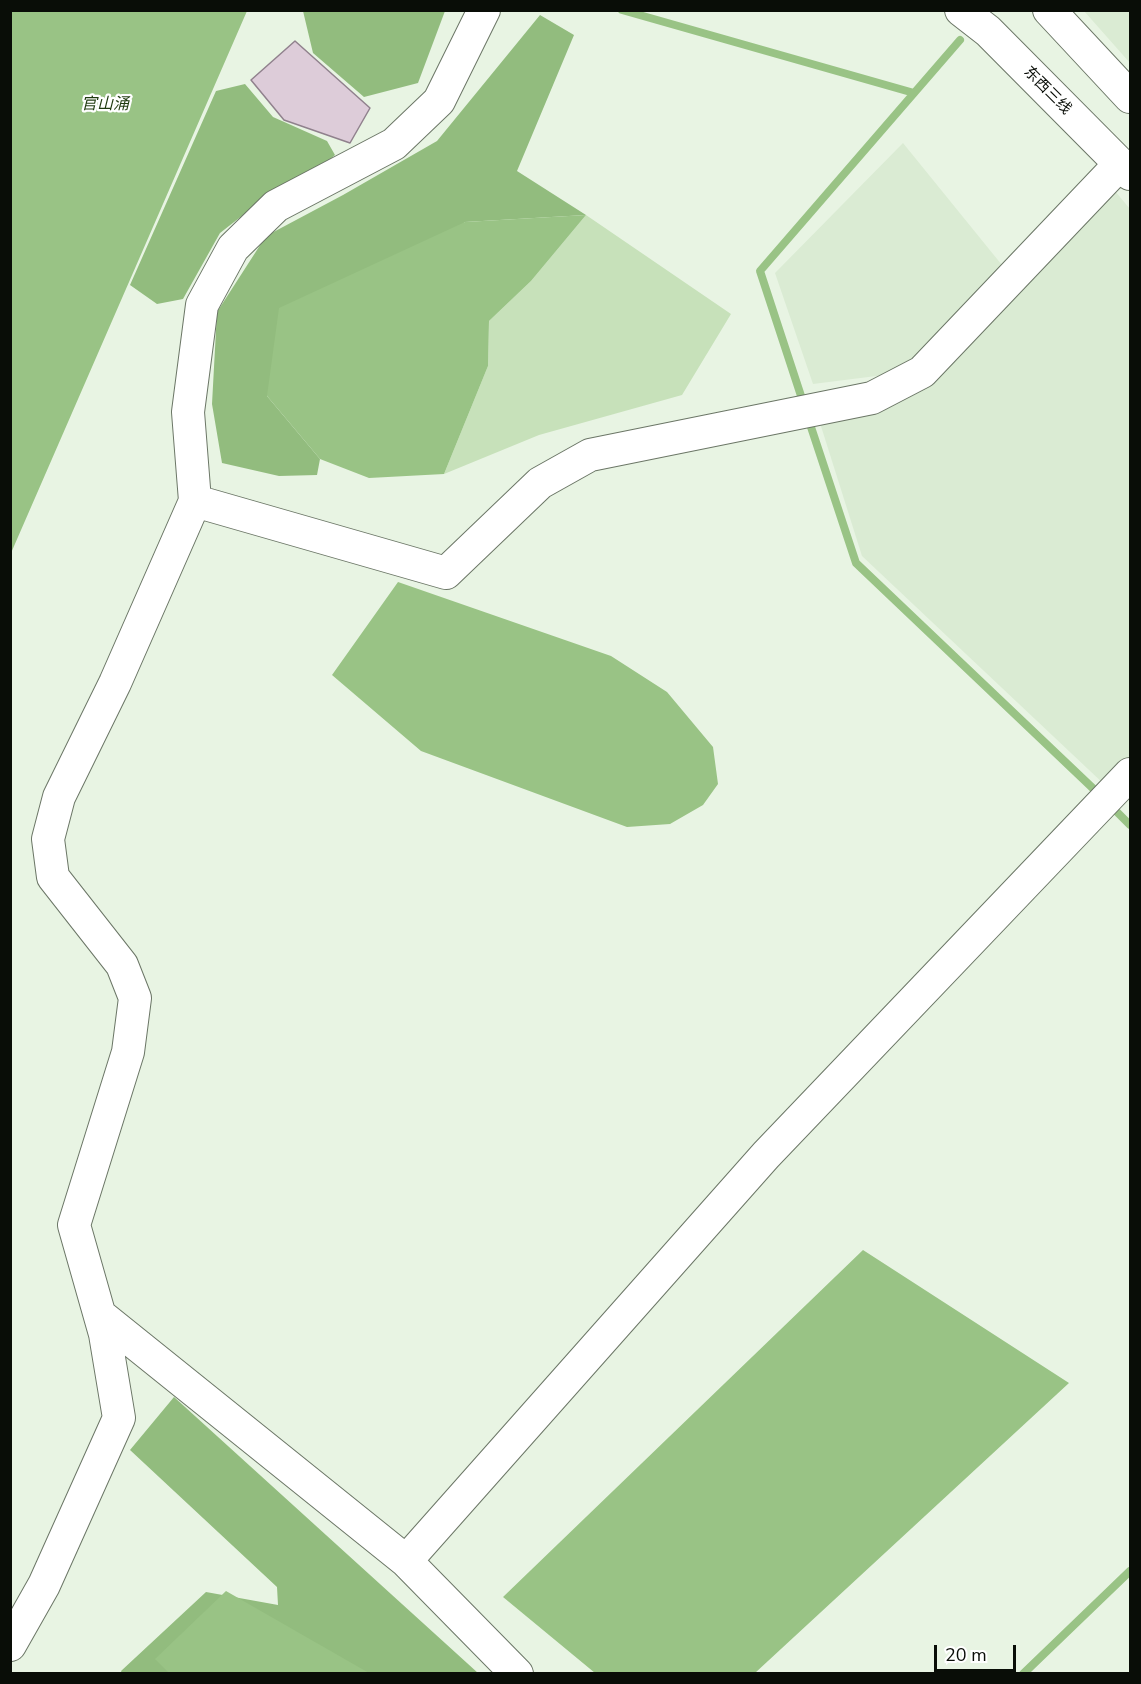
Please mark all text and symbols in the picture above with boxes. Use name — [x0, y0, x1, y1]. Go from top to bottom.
street label: 东西三线 — [1019, 63, 1075, 119]
water label: 官山涌 — [81, 95, 129, 115]
scale bar — [937, 1633, 1020, 1671]
text: 20 m — [945, 1643, 987, 1667]

